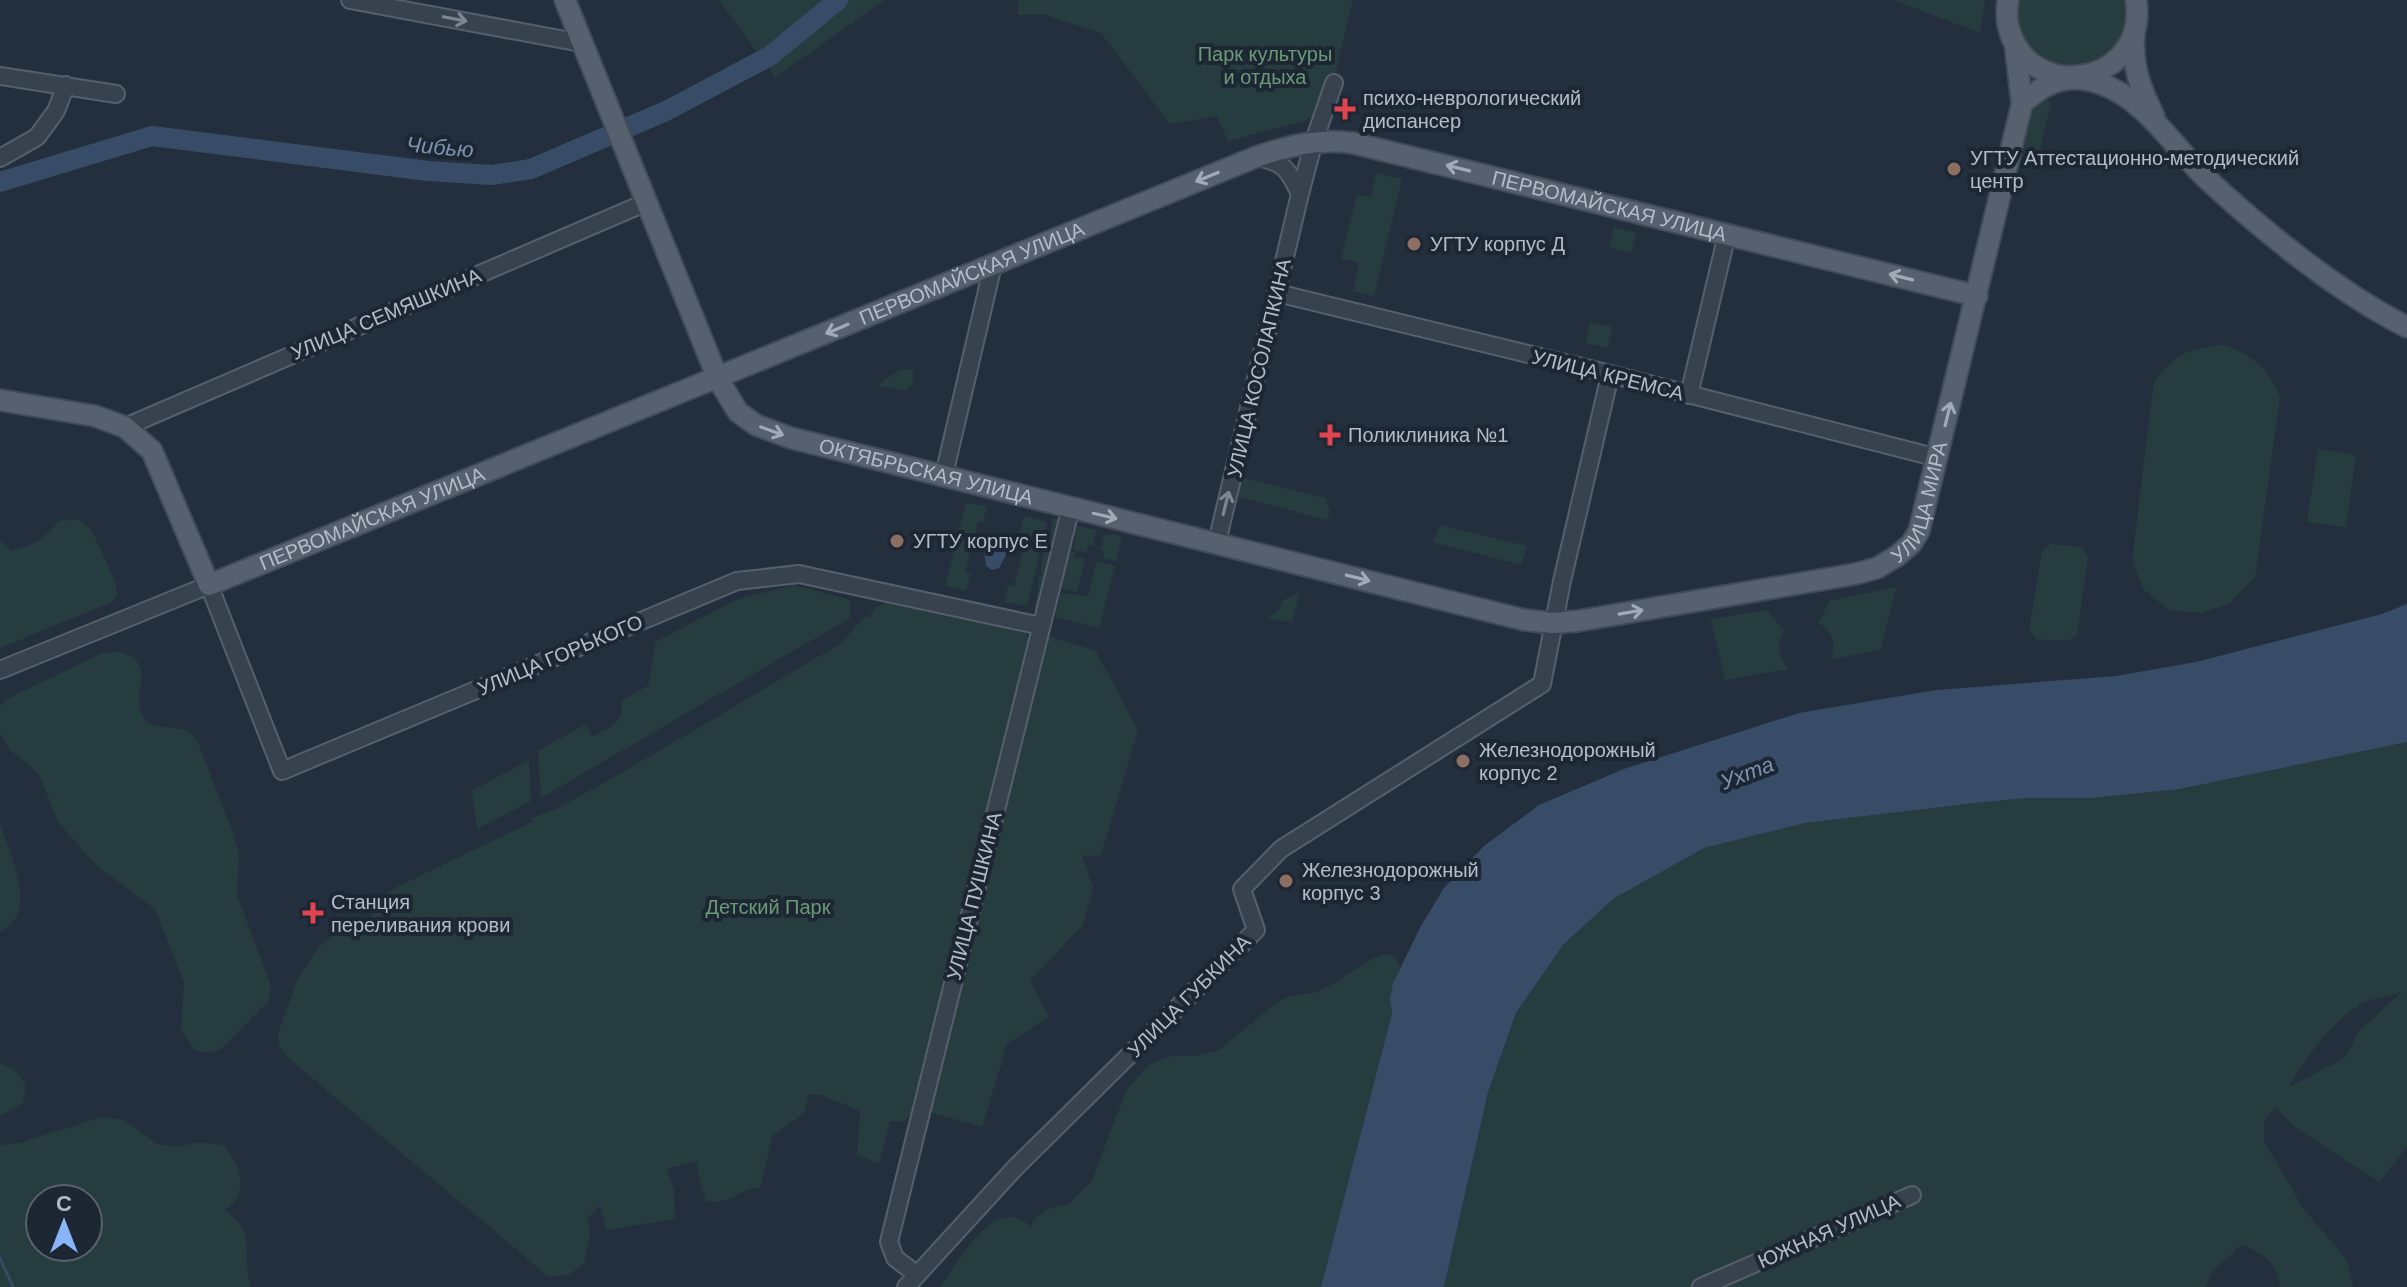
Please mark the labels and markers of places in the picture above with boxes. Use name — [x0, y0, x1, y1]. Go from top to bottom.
place label: психо-неврологический диспансер — [1363, 87, 1581, 132]
marker: психо-неврологический диспансер — [1334, 98, 1356, 120]
place label: УГТУ Аттестационно-методический центр — [1970, 147, 2299, 192]
marker: УГТУ Аттестационно-методический центр — [1945, 160, 1963, 178]
place label: УГТУ корпус Д — [1430, 233, 1565, 255]
marker: УГТУ корпус Д — [1405, 235, 1423, 253]
marker: Поликлиника №1 — [1319, 424, 1341, 446]
place label: Поликлиника №1 — [1348, 424, 1508, 446]
place label: УГТУ корпус Е — [913, 530, 1048, 552]
marker: УГТУ корпус Е — [888, 532, 906, 550]
place label: Железнодорожный корпус 2 — [1479, 739, 1656, 784]
marker: Железнодорожный корпус 2 — [1454, 752, 1472, 770]
place label: Железнодорожный корпус 3 — [1302, 859, 1479, 904]
marker: Железнодорожный корпус 3 — [1277, 872, 1295, 890]
place label: Станция переливания крови — [331, 891, 510, 936]
marker: Станция переливания крови — [302, 902, 324, 924]

